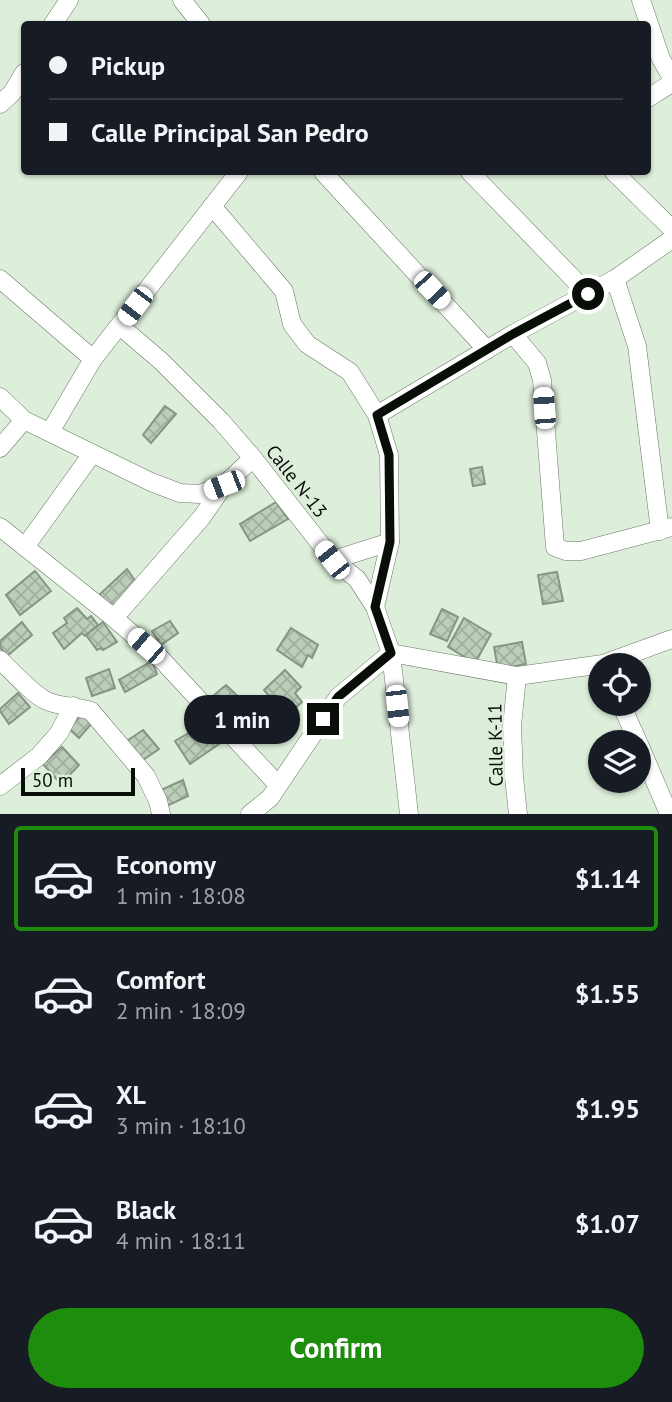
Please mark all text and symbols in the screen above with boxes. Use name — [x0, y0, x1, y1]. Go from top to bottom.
text: Pickup — [91, 49, 165, 82]
text: Calle Principal San Pedro — [91, 116, 369, 149]
car — [410, 267, 455, 313]
route start — [572, 278, 604, 310]
car — [114, 283, 157, 329]
car — [533, 386, 556, 430]
street label: Calle N-13 — [261, 440, 333, 522]
car — [201, 468, 248, 502]
car — [311, 537, 354, 583]
car — [124, 624, 169, 668]
map controls — [588, 653, 651, 793]
button: locate — [588, 653, 651, 716]
car — [385, 684, 410, 728]
callout: 1 min — [183, 694, 298, 744]
route end — [307, 703, 339, 735]
street label: Calle K-11 — [482, 703, 508, 787]
text: 1 min — [214, 705, 270, 734]
button: layers — [588, 730, 651, 793]
scale bar — [21, 765, 135, 797]
text: 50 m — [32, 768, 73, 792]
icon: car — [32, 847, 95, 910]
text: Economy — [116, 848, 216, 881]
text: $1.14 — [575, 862, 640, 895]
text: 1 min · 18:08 — [116, 881, 246, 910]
icon: car — [32, 962, 95, 1025]
text: Comfort — [116, 963, 206, 996]
text: $1.55 — [575, 977, 640, 1010]
text: 2 min · 18:09 — [116, 996, 246, 1025]
icon: car — [32, 1077, 95, 1140]
text: XL — [116, 1078, 146, 1111]
text: $1.95 — [575, 1092, 640, 1125]
text: 3 min · 18:10 — [116, 1111, 246, 1140]
icon: car — [32, 1192, 95, 1255]
text: Black — [116, 1193, 176, 1226]
text: $1.07 — [575, 1207, 640, 1240]
text: 4 min · 18:11 — [116, 1226, 246, 1255]
button: Confirm — [28, 1308, 644, 1388]

